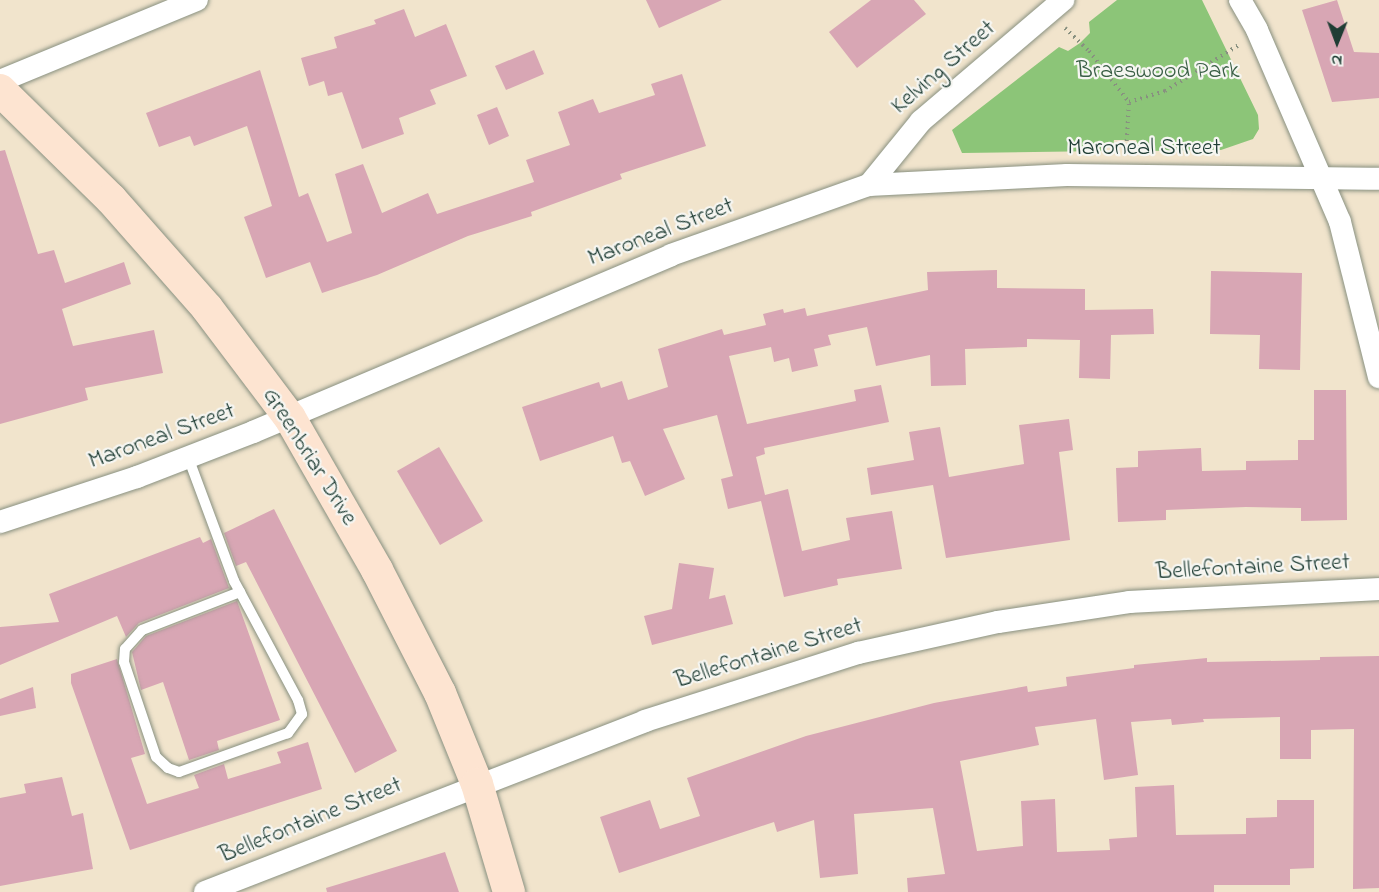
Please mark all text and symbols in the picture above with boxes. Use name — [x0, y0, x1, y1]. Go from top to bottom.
north arrow — [1307, 12, 1367, 72]
street label: Kelving Street — [886, 15, 1002, 121]
text: N — [1331, 48, 1342, 72]
park label: Braeswood Park — [1077, 58, 1239, 86]
street label: Maroneal Street — [1067, 135, 1221, 163]
street label: Maroneal Street — [584, 192, 738, 274]
street label: Greenbriar Drive — [255, 383, 363, 531]
street label: Maroneal Street — [85, 397, 239, 477]
street label: Bellefontaine Street — [1155, 549, 1351, 587]
street label: Bellefontaine Street — [672, 612, 866, 696]
street label: Bellefontaine Street — [216, 771, 406, 871]

